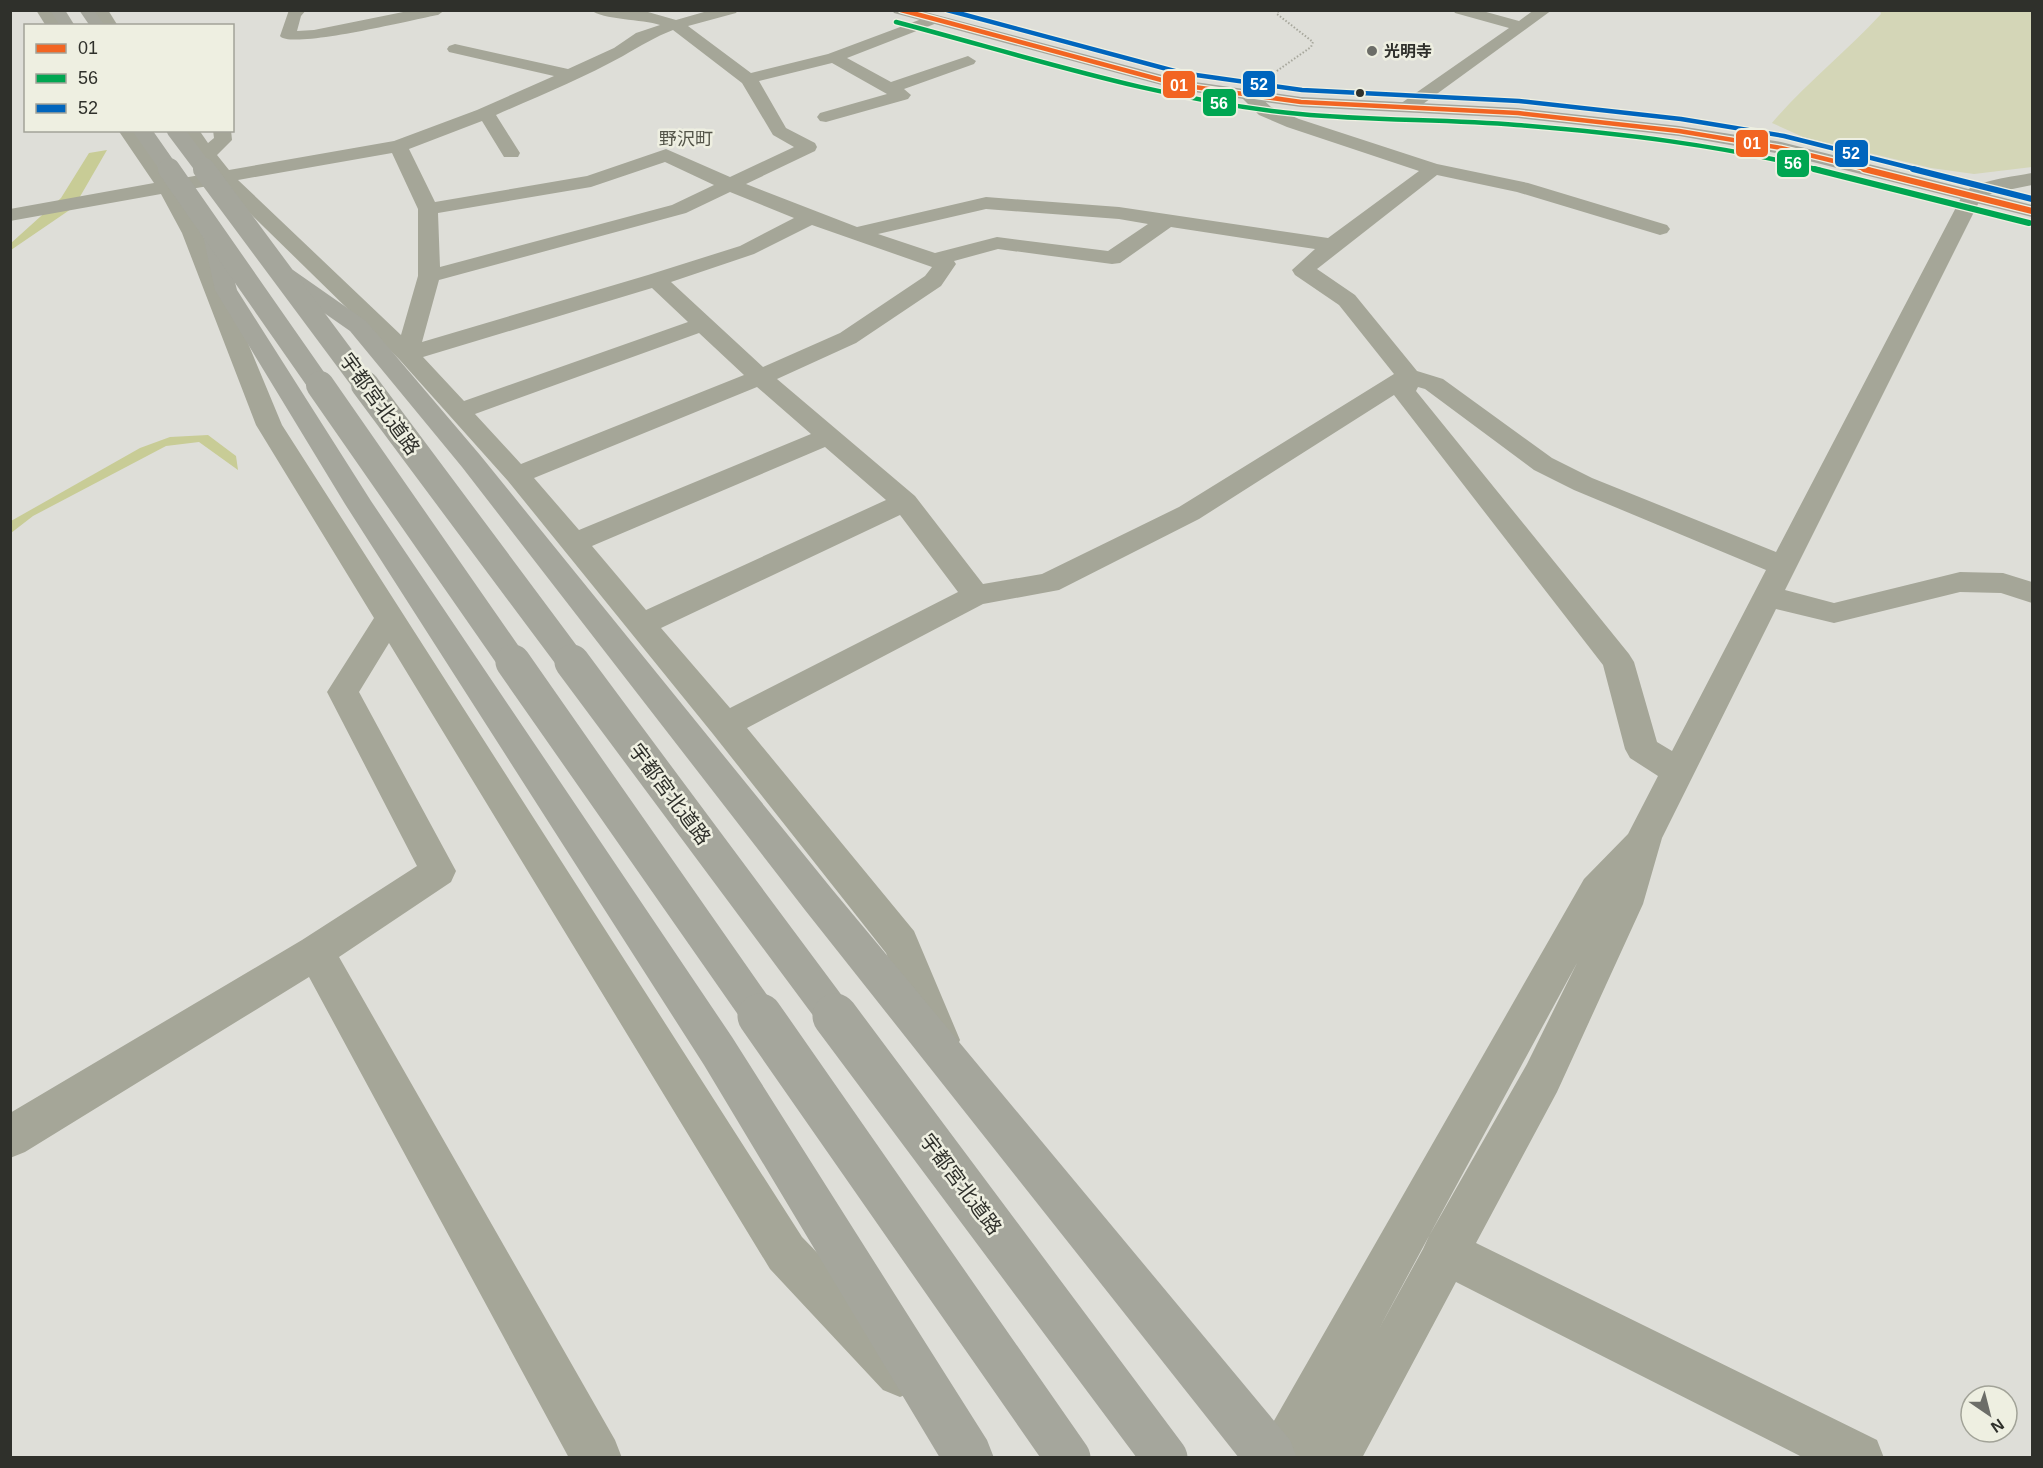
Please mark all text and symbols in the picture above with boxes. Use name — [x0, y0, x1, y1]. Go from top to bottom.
legend — [24, 24, 234, 132]
text: 01 — [78, 38, 98, 58]
place label: 光明寺 — [1384, 43, 1432, 60]
marker: 光明寺 — [1365, 44, 1379, 58]
text: 56 — [78, 68, 98, 88]
line badge: 01 — [1162, 70, 1196, 99]
line badge: 52 — [1242, 70, 1276, 98]
text: 52 — [1250, 76, 1268, 93]
text: 01 — [1170, 77, 1188, 94]
unlabelled marker — [1354, 87, 1366, 99]
line badge: 56 — [1202, 88, 1237, 117]
text: 56 — [1210, 95, 1228, 112]
text: 52 — [78, 98, 98, 118]
district label: 野沢町 — [659, 129, 713, 149]
line badge: 01 — [1735, 129, 1769, 158]
text: 01 — [1743, 135, 1761, 152]
line badge: 52 — [1834, 139, 1869, 168]
text: 52 — [1842, 145, 1860, 162]
line badge: 56 — [1776, 149, 1810, 178]
text: 56 — [1784, 155, 1802, 172]
street label: 宇都宮北道路 — [336, 349, 424, 459]
street label: 宇都宮北道路 — [625, 739, 715, 849]
street label: 宇都宮北道路 — [916, 1129, 1006, 1239]
north arrow — [1959, 1384, 2019, 1444]
text: N — [1988, 1416, 2007, 1436]

